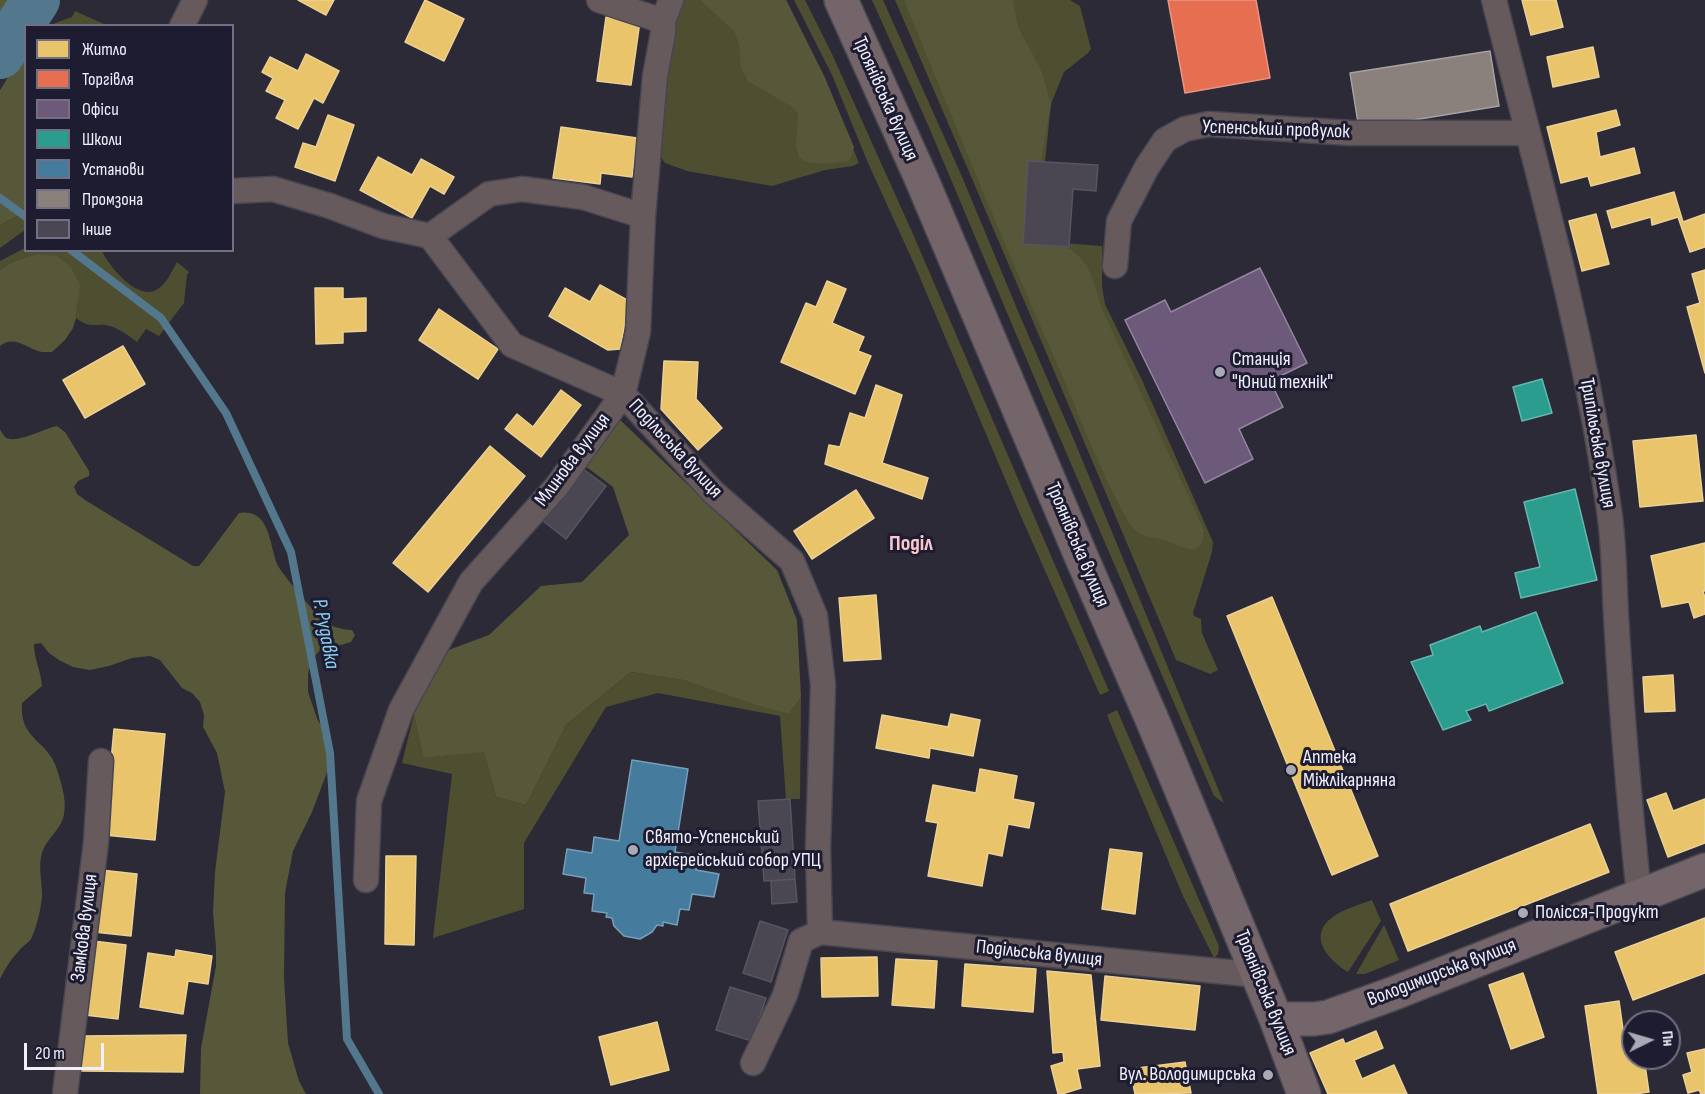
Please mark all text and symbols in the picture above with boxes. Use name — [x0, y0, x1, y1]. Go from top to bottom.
legend — [24, 24, 234, 252]
street label: Троянівська вулиця — [847, 33, 923, 165]
text: Житло — [82, 39, 127, 60]
text: Торгівля — [82, 69, 134, 90]
text: Офіси — [82, 99, 119, 120]
street label: Успенський провулок — [1202, 115, 1350, 145]
text: Школи — [82, 129, 122, 150]
text: Установи — [82, 159, 144, 180]
text: Промзона — [82, 189, 143, 210]
text: Інше — [82, 219, 112, 240]
place label: Станція "Юний технік" — [1232, 348, 1333, 395]
marker: Станція "Юний технік" — [1213, 365, 1227, 379]
street label: Трипільська вулиця — [1574, 376, 1620, 510]
street label: Подільська вулиця — [623, 394, 727, 504]
street label: Млинова вулиця — [530, 409, 616, 511]
street label: Троянівська вулиця — [1040, 479, 1114, 611]
district label: Поділ — [889, 531, 933, 557]
water label: Р. Рудавка — [306, 597, 344, 671]
place label: Аптека Міжлікарняна — [1303, 746, 1396, 793]
marker: Аптека Міжлікарняна — [1284, 763, 1298, 777]
place label: Свято-Успенський архієрейський собор УПЦ — [645, 826, 821, 873]
marker: Свято-Успенський архієрейський собор УПЦ — [626, 843, 640, 857]
street label: Замкова вулиця — [66, 873, 104, 983]
place label: Полісся-Продукт — [1535, 901, 1658, 925]
marker: Полісся-Продукт — [1516, 906, 1530, 920]
street label: Троянівська вулиця — [1229, 927, 1301, 1059]
street label: Володимирська вулиця — [1364, 934, 1520, 1012]
street label: Подільська вулиця — [975, 935, 1103, 973]
north arrow — [1621, 1010, 1681, 1070]
text: Пн — [1657, 1030, 1678, 1047]
scale bar — [27, 1031, 106, 1069]
text: 20 m — [35, 1043, 65, 1064]
place label: Вул. Володимирська — [1119, 1063, 1256, 1087]
marker: Вул. Володимирська — [1261, 1068, 1275, 1082]

